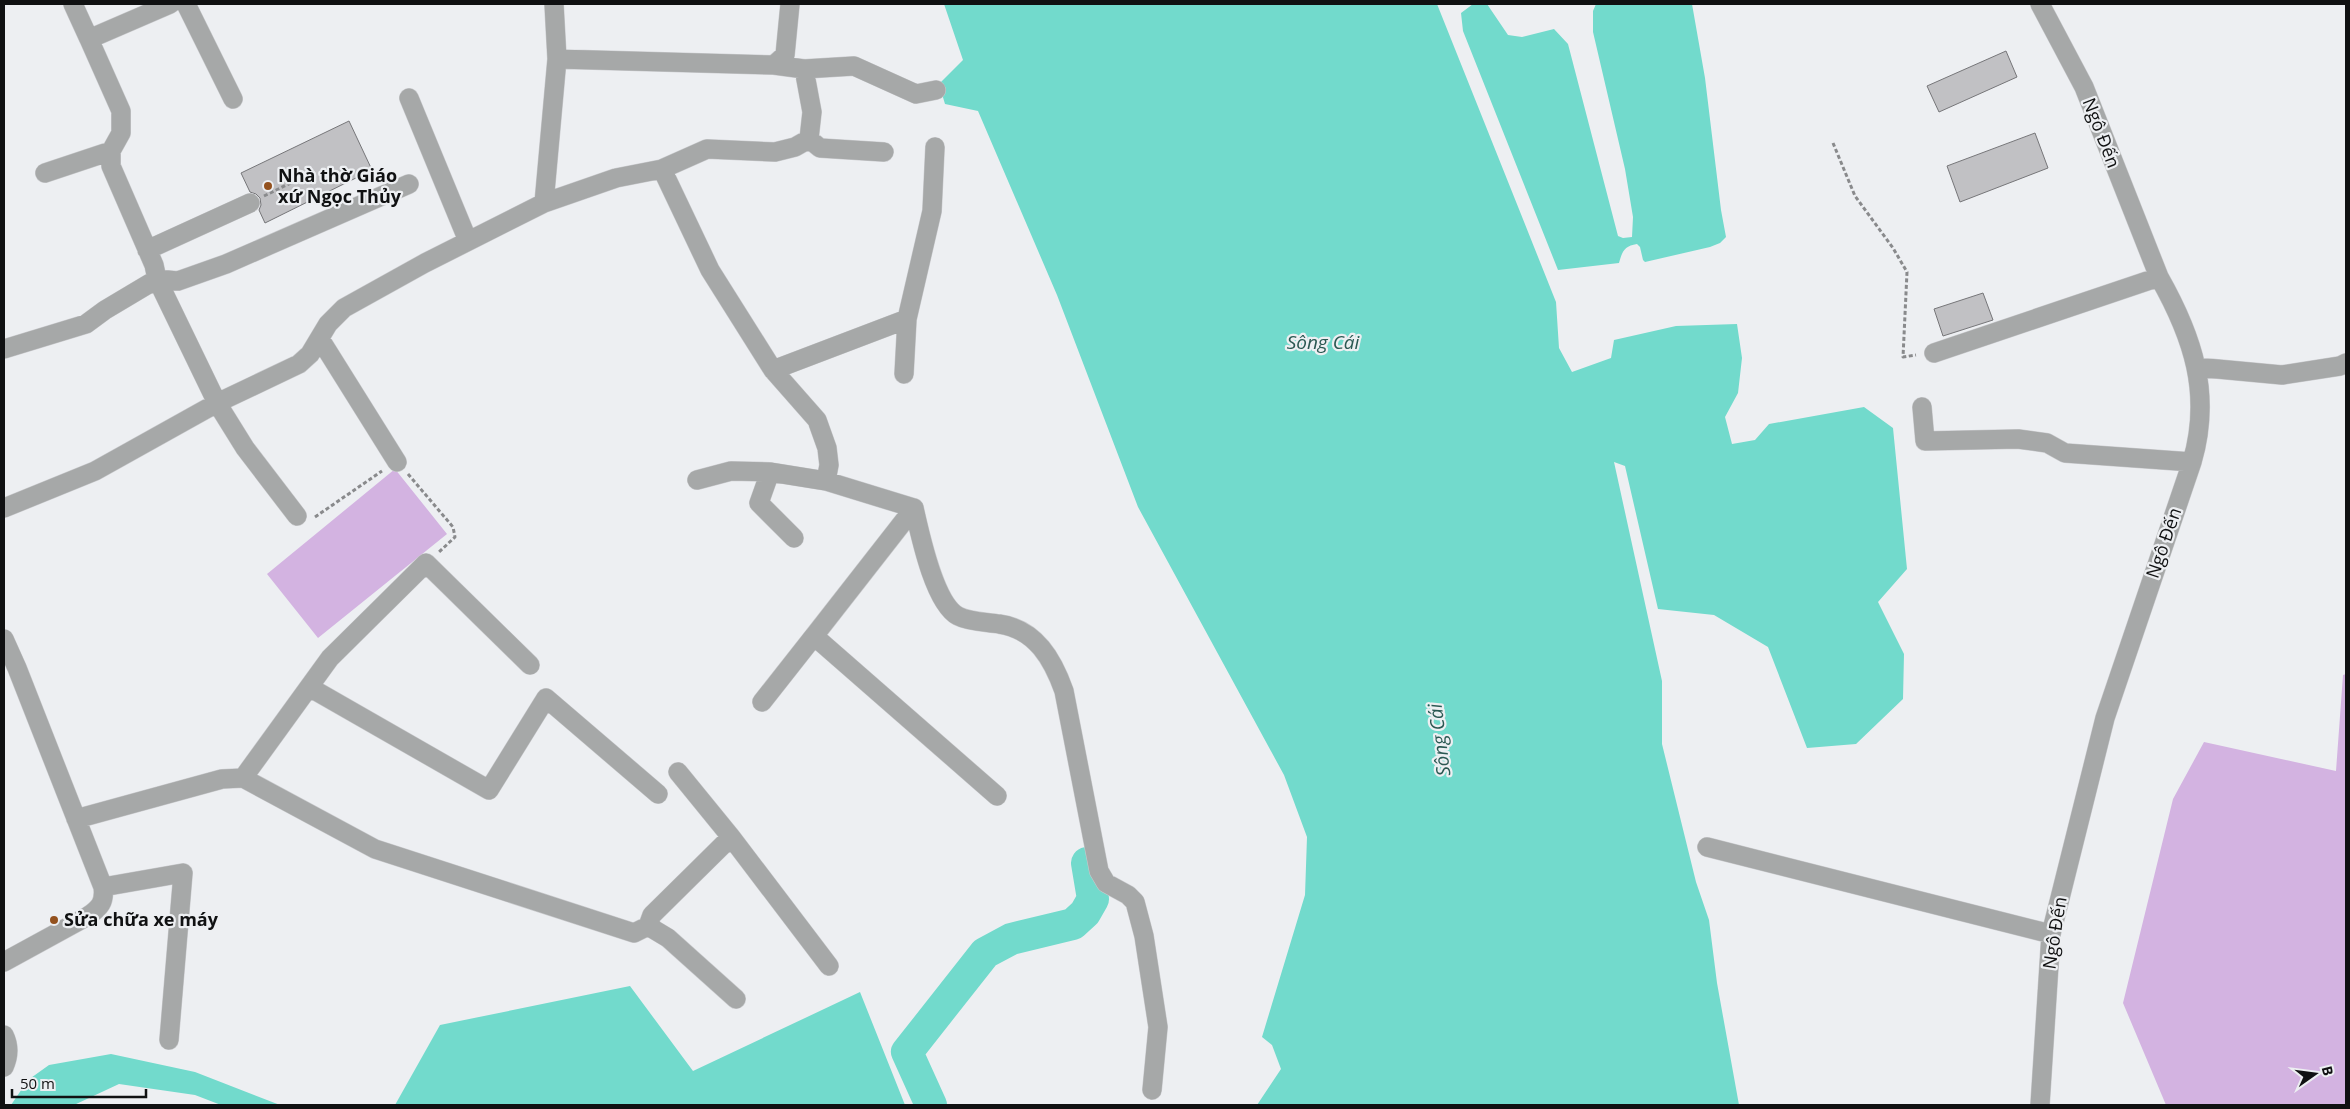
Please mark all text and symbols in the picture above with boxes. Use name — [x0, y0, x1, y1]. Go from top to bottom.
street label: Ngô Đến — [2078, 94, 2126, 171]
place label: Nhà thờ Giáo xứ Ngọc Thủy — [278, 163, 402, 208]
marker: Nhà thờ Giáo xứ Ngọc Thủy — [262, 180, 274, 192]
water label: Sông Cái — [1287, 329, 1361, 355]
street label: Ngô Đến — [2140, 504, 2186, 581]
water label: Sông Cái — [1422, 701, 1456, 778]
street label: Ngô Đến — [2036, 895, 2072, 971]
place label: Sửa chữa xe máy — [64, 907, 219, 931]
marker: Sửa chữa xe máy — [48, 914, 60, 926]
north arrow — [2290, 1049, 2340, 1099]
text: B — [2318, 1064, 2338, 1078]
scale bar — [12, 1066, 146, 1098]
text: 50 m — [20, 1073, 55, 1093]

